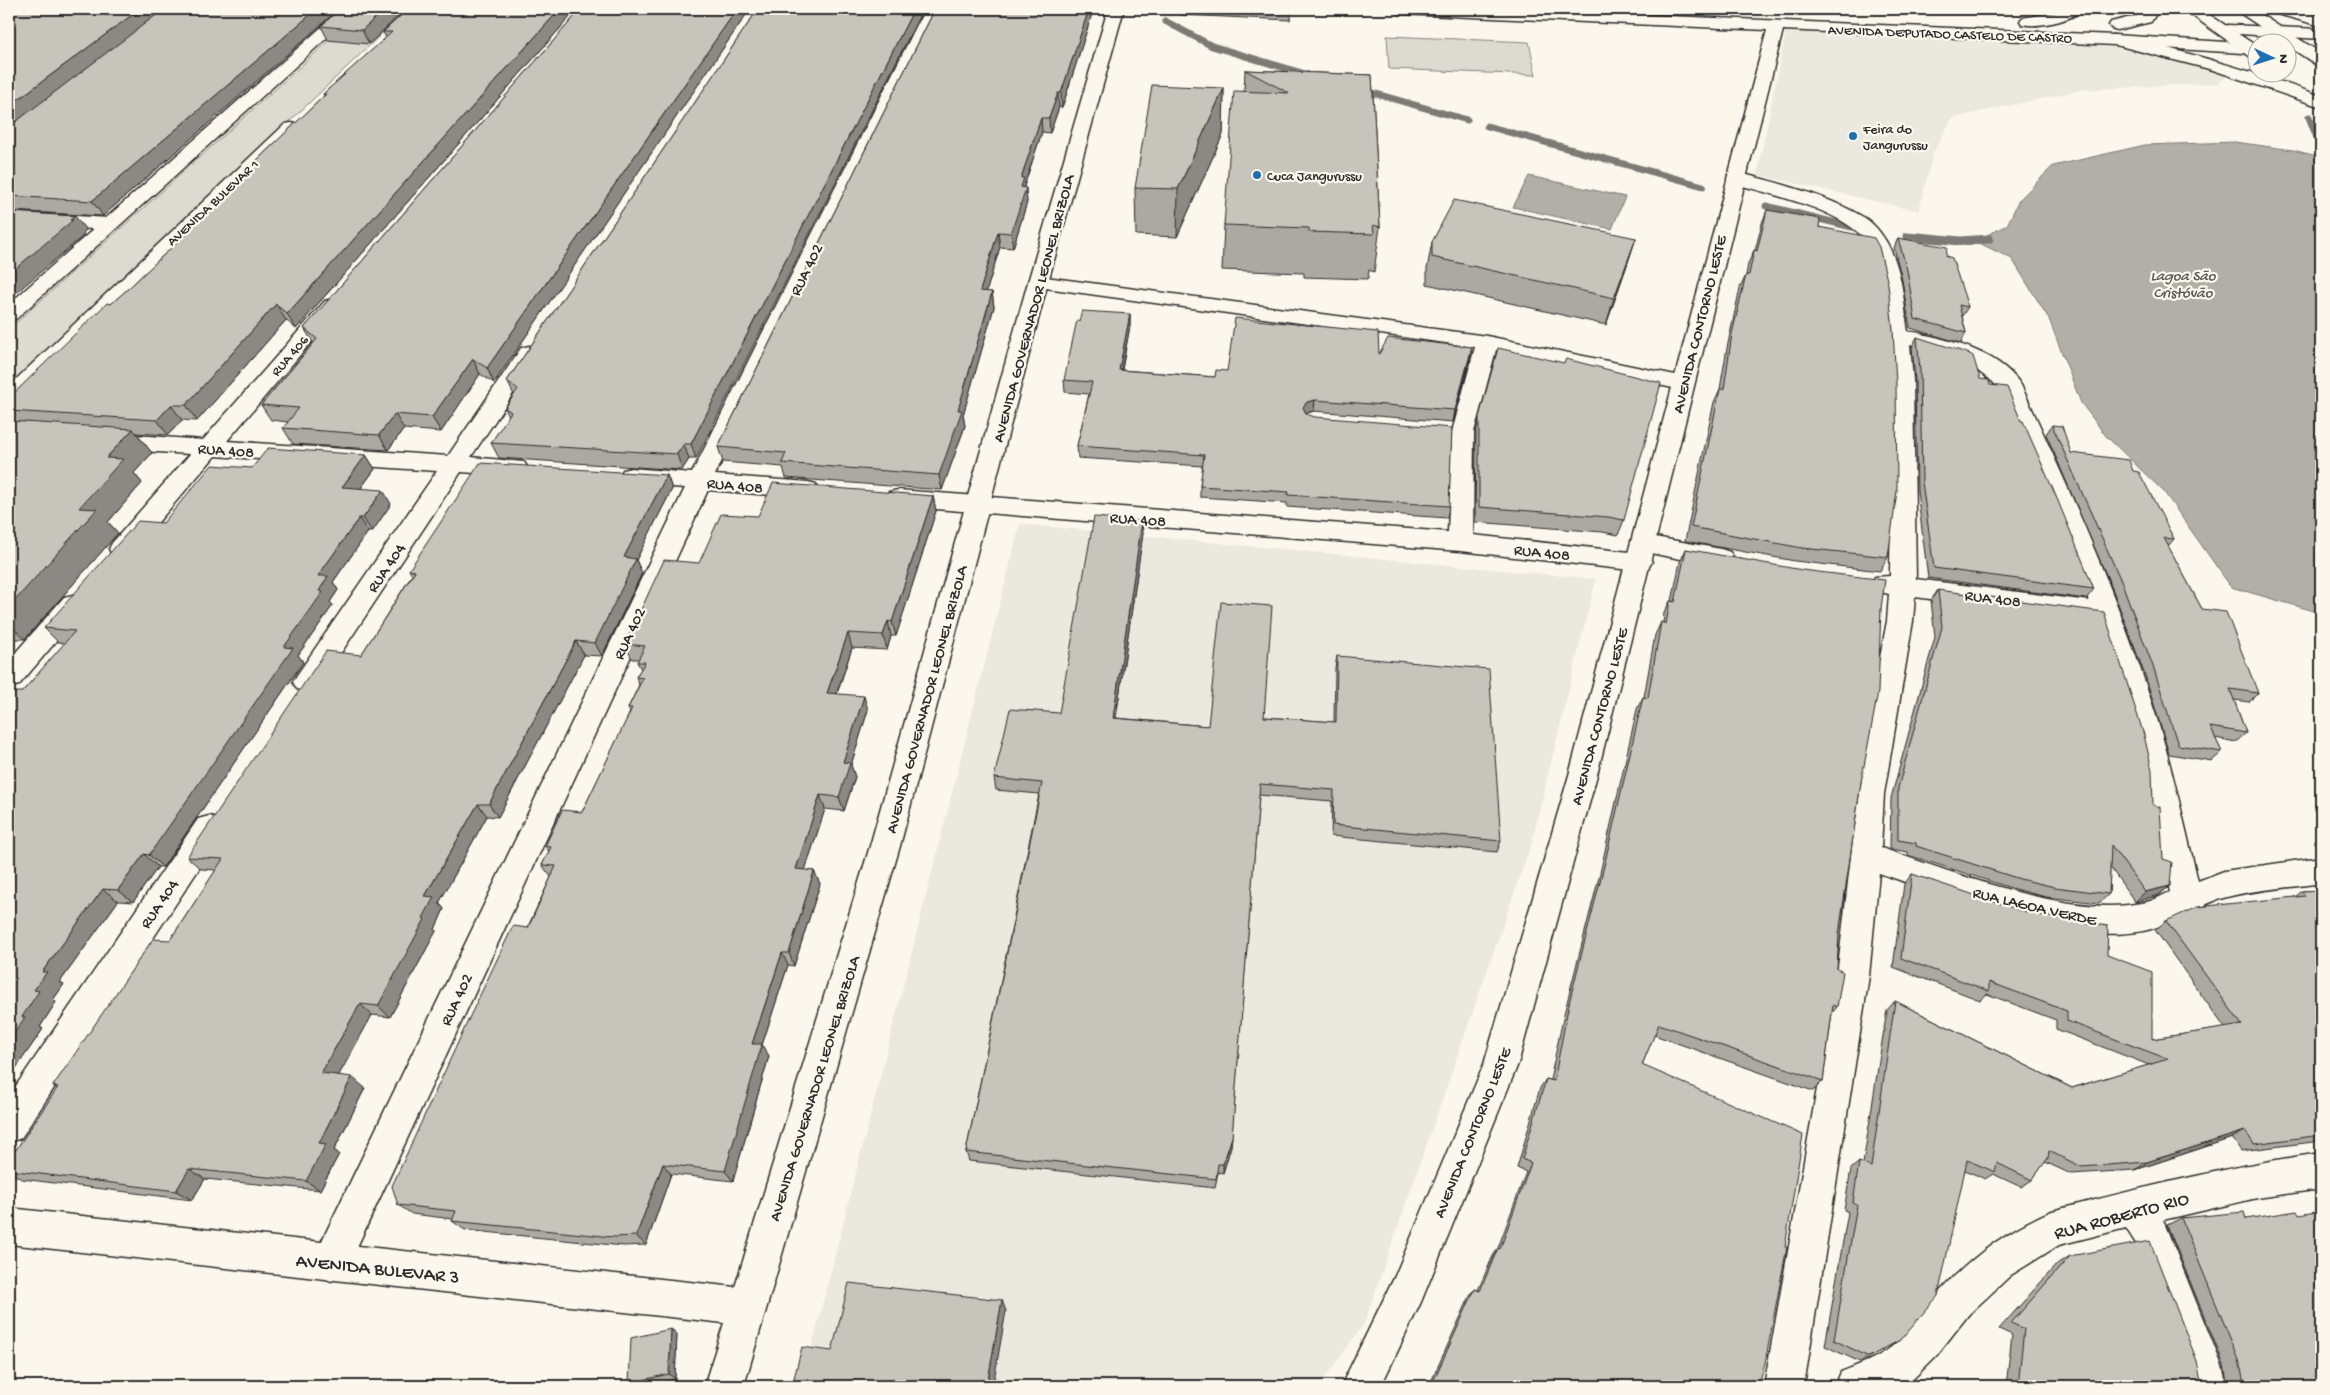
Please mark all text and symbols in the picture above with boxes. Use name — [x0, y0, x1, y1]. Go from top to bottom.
street label: AVENIDA DEPUTADO CASTELO DE CASTRO — [1828, 23, 2073, 48]
north arrow — [2248, 32, 2298, 82]
text: N — [2274, 54, 2291, 64]
place label: Feira do Jangurussu — [1862, 122, 1928, 155]
marker: Feira do Jangurussu — [1847, 130, 1859, 142]
street label: AVENIDA BULEVAR 1 — [164, 157, 263, 251]
marker: Cuca Jangurussu — [1251, 169, 1263, 181]
place label: Cuca Jangurussu — [1267, 169, 1362, 186]
street label: AVENIDA GOVERNADOR LEONEL BRIZOLA — [990, 171, 1081, 445]
street label: AVENIDA CONTORNO LESTE — [1670, 233, 1733, 416]
street label: RUA 402 — [787, 241, 829, 300]
water label: Lagoa São Cristóvão — [2150, 268, 2217, 303]
street label: RUA 406 — [269, 332, 314, 381]
street label: RUA 408 — [197, 441, 255, 464]
street label: RUA 408 — [706, 476, 764, 499]
street label: RUA 408 — [1109, 510, 1167, 533]
street label: RUA 404 — [365, 540, 411, 597]
street label: RUA 408 — [1513, 542, 1571, 567]
street label: AVENIDA GOVERNADOR LEONEL BRIZOLA — [883, 562, 974, 836]
street label: RUA 408 — [1963, 588, 2022, 613]
street label: RUA 402 — [611, 605, 652, 664]
street label: AVENIDA CONTORNO LESTE — [1569, 625, 1634, 807]
street label: RUA 404 — [138, 876, 184, 933]
street label: RUA LAGOA VERDE — [1970, 885, 2099, 932]
street label: AVENIDA GOVERNADOR LEONEL BRIZOLA — [767, 953, 866, 1224]
street label: RUA 402 — [438, 971, 479, 1030]
street label: AVENIDA CONTORNO LESTE — [1431, 1044, 1518, 1221]
street label: RUA ROBERTO RIO — [2052, 1188, 2192, 1246]
street label: AVENIDA BULEVAR 3 — [295, 1250, 461, 1291]

